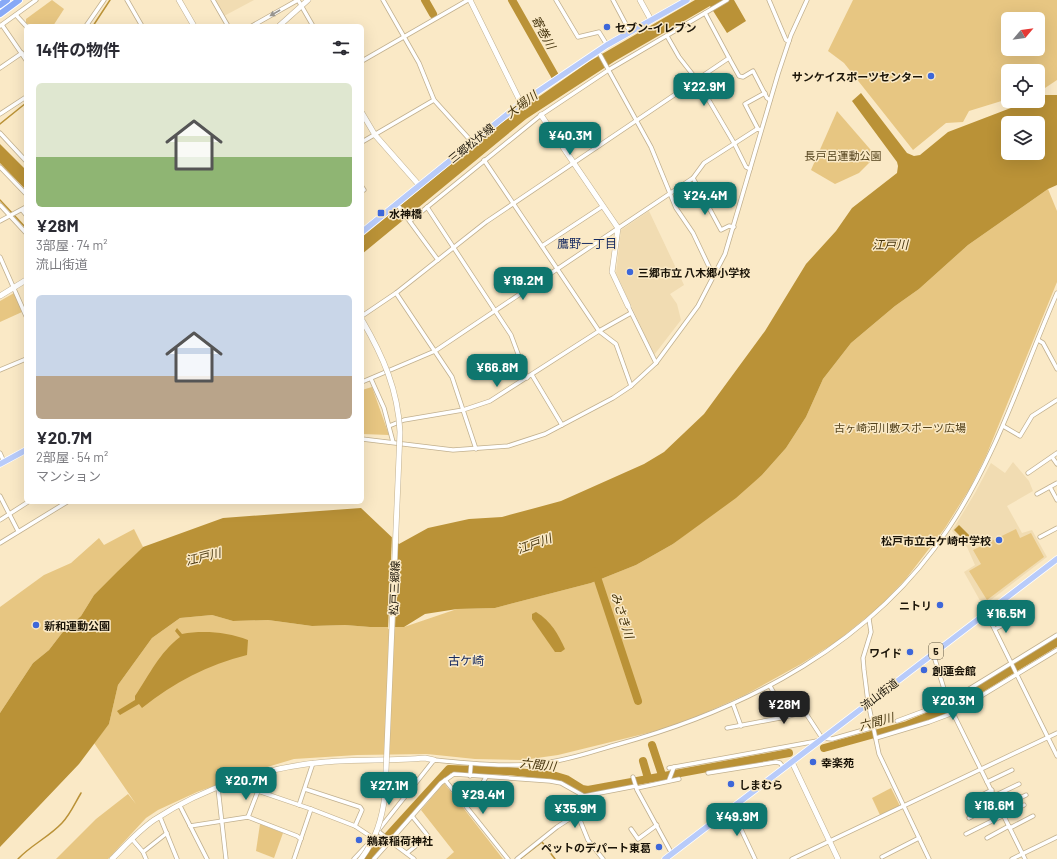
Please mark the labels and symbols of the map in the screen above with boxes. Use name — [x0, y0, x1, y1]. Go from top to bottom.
one-way arrow — [269, 10, 281, 17]
north arrow — [1001, 12, 1045, 56]
water label: 寄巻川 — [529, 13, 560, 53]
place label: セブン-イレブン — [615, 21, 697, 34]
marker: セブン-イレブン — [602, 22, 612, 32]
place label: サンケイスポーツセンター — [792, 70, 923, 83]
marker: サンケイスポーツセンター — [926, 71, 936, 81]
pin: ¥22.9M — [671, 73, 737, 107]
water label: 大場川 — [502, 86, 541, 120]
street label: 三郷松伏線 — [446, 121, 496, 165]
pin: ¥40.3M — [537, 122, 603, 156]
park label: 長戸呂運動公園 — [805, 149, 882, 162]
pin: ¥24.4M — [672, 182, 738, 216]
place label: 水神橋 — [389, 207, 422, 220]
marker: 水神橋 — [376, 208, 386, 218]
district label: 鷹野一丁目 — [557, 236, 617, 250]
water label: 江戸川 — [872, 237, 910, 251]
place label: 三郷市立 八木郷小学校 — [638, 266, 750, 279]
pin: ¥19.2M — [490, 267, 556, 301]
marker: 三郷市立 八木郷小学校 — [625, 267, 635, 277]
pin: ¥66.8M — [464, 354, 530, 388]
park label: 古ヶ崎河川敷スポーツ広場 — [834, 421, 966, 434]
water label: 江戸川 — [515, 530, 555, 556]
place label: 松戸市立古ケ崎中学校 — [881, 534, 991, 547]
marker: 松戸市立古ケ崎中学校 — [994, 535, 1004, 545]
water label: 江戸川 — [184, 544, 224, 567]
street label: 松戸三郷線 — [387, 560, 401, 616]
water label: みさき川 — [609, 590, 638, 642]
place label: ニトリ — [899, 599, 932, 612]
marker: ニトリ — [935, 600, 945, 610]
pin: ¥16.5M — [973, 600, 1039, 634]
place label: 新和運動公園 — [44, 619, 110, 632]
marker: 新和運動公園 — [31, 620, 41, 630]
road number: 5 — [929, 643, 943, 659]
place label: ワイド — [869, 646, 902, 659]
marker: ワイド — [905, 647, 915, 657]
district label: 古ケ崎 — [448, 653, 484, 667]
place label: 創蓮会館 — [932, 664, 976, 677]
marker: 創蓮会館 — [919, 665, 929, 675]
street label: 流山街道 — [858, 676, 900, 712]
pin: ¥20.3M — [920, 687, 986, 721]
pin: ¥28M — [760, 691, 808, 725]
water label: 六間川 — [857, 709, 897, 732]
water label: 六間川 — [519, 755, 559, 773]
place label: 幸楽苑 — [821, 756, 854, 769]
marker: 幸楽苑 — [808, 757, 818, 767]
pin: ¥20.7M — [213, 767, 279, 801]
pin: ¥27.1M — [356, 772, 422, 806]
place label: しまむら — [739, 778, 783, 791]
marker: しまむら — [726, 779, 736, 789]
pin: ¥29.4M — [450, 781, 516, 815]
pin: ¥18.6M — [961, 792, 1027, 826]
pin: ¥35.9M — [542, 795, 608, 829]
pin: ¥49.9M — [704, 803, 770, 837]
place label: 鵜森稲荷神社 — [366, 834, 433, 847]
marker: 鵜森稲荷神社 — [354, 835, 364, 845]
place label: ペットのデパート東葛 — [541, 841, 651, 854]
marker: ペットのデパート東葛 — [654, 842, 664, 852]

